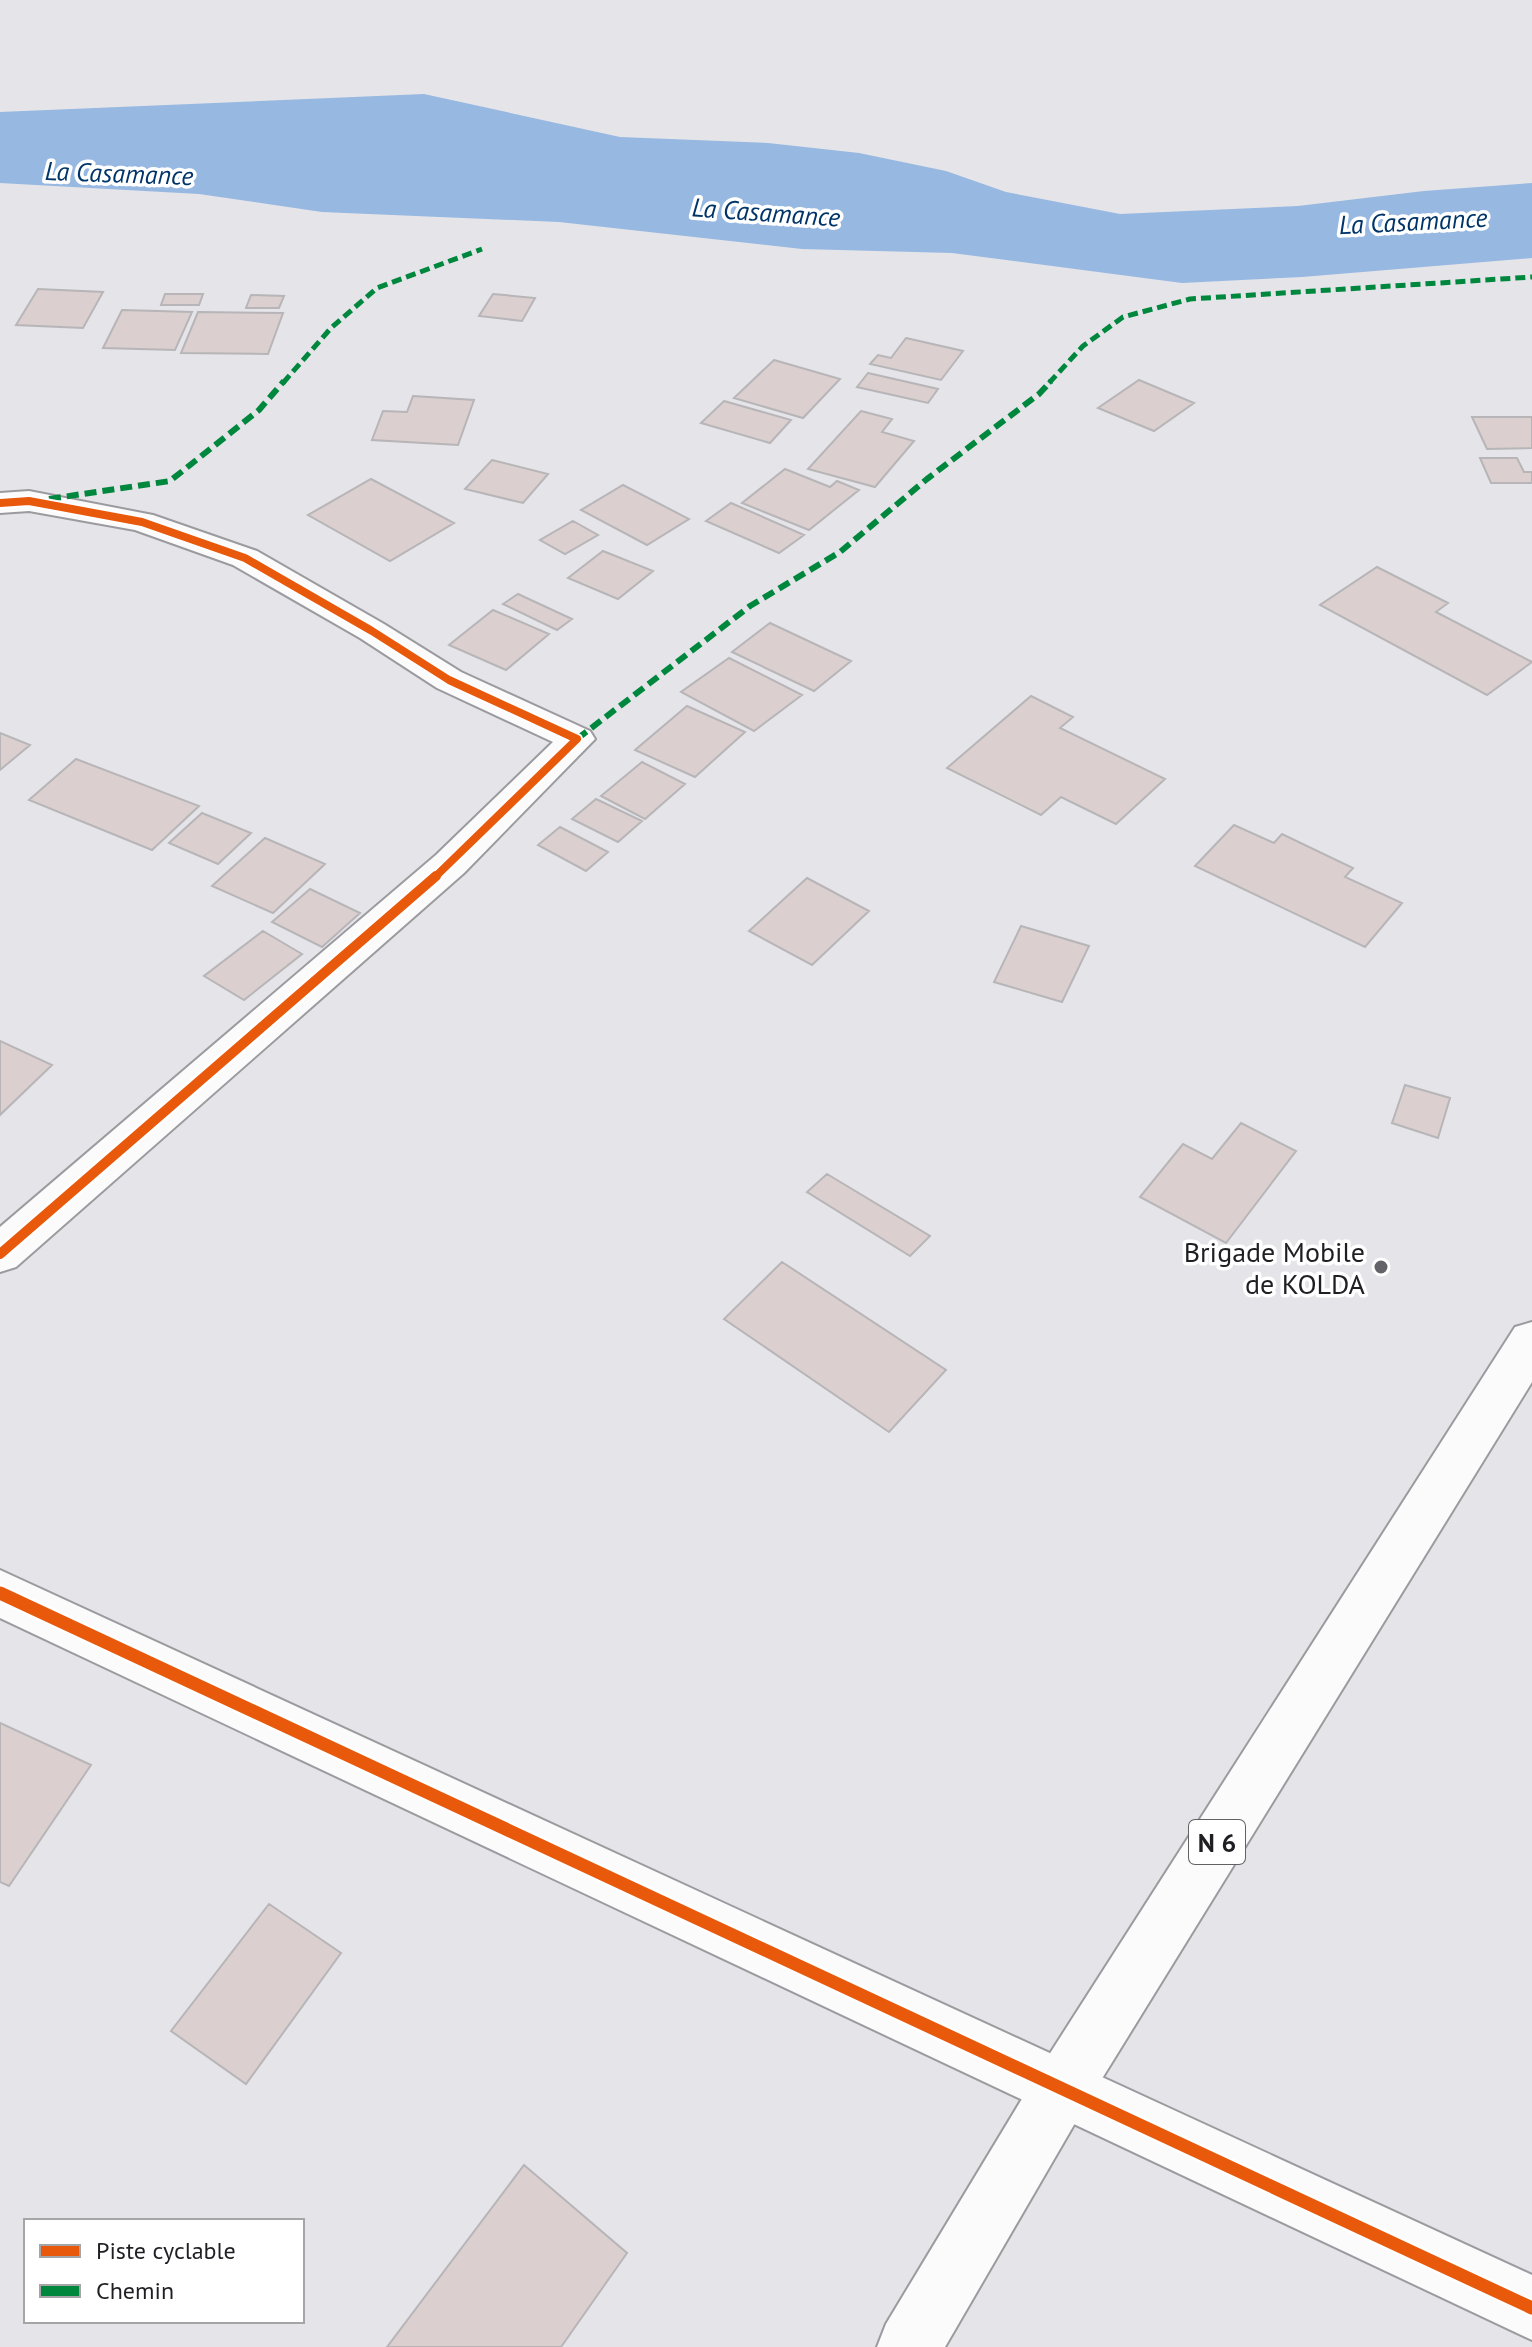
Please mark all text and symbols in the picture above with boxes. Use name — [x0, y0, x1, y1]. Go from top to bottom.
water label: La Casamance — [44, 154, 194, 192]
water label: La Casamance — [691, 190, 841, 234]
water label: La Casamance — [1338, 201, 1488, 241]
place label: Brigade Mobile de KOLDA — [1184, 1233, 1366, 1302]
marker: Brigade Mobile de KOLDA — [1372, 1258, 1390, 1276]
road number: N 6 — [1189, 1820, 1245, 1864]
legend — [24, 2219, 304, 2323]
text: Piste cyclable — [96, 2235, 236, 2266]
text: Chemin — [96, 2275, 174, 2306]

